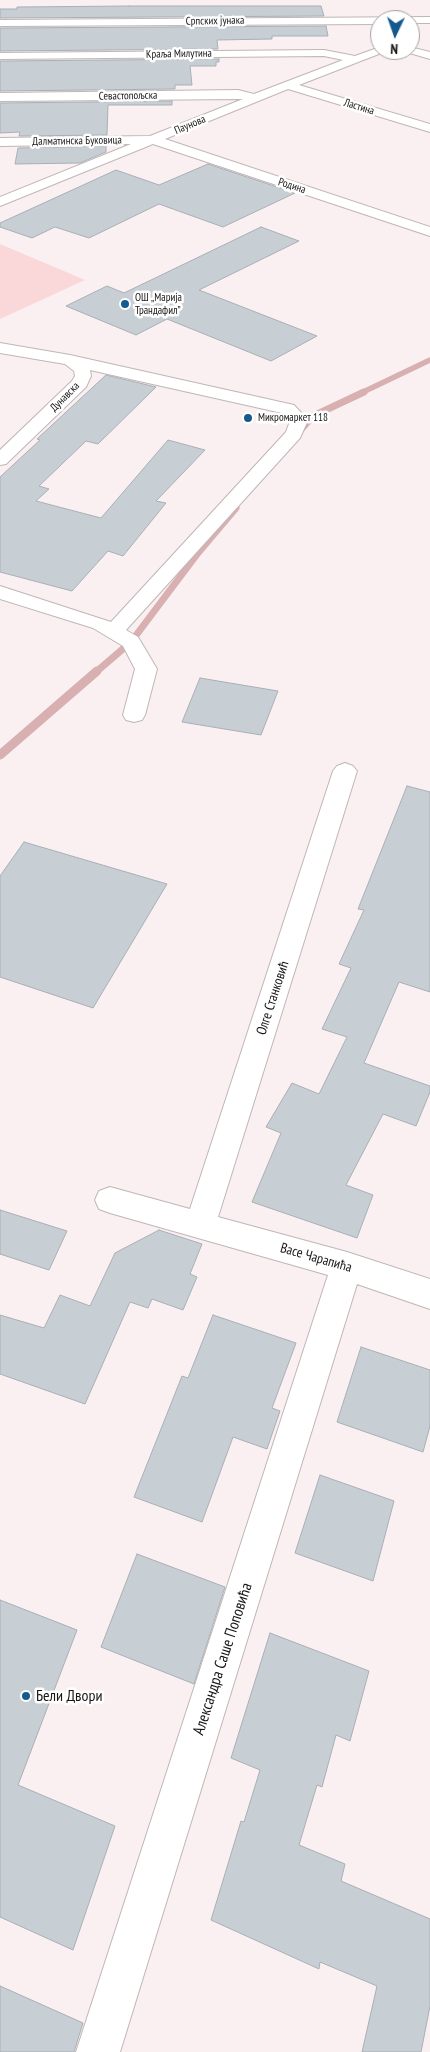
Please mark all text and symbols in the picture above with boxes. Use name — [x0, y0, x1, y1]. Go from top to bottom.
north arrow — [370, 10, 420, 60]
street label: Српских јунака — [186, 14, 244, 28]
text: N — [390, 40, 399, 58]
street label: Краља Милутина — [146, 47, 212, 61]
street label: Севастопољска — [99, 89, 157, 103]
street label: Ластина — [342, 96, 376, 118]
street label: Паунова — [172, 113, 208, 137]
street label: Далматинска Буковица — [32, 134, 122, 148]
street label: Родина — [277, 175, 307, 197]
place label: ОШ „Марија Трандафил” — [135, 291, 182, 317]
marker: ОШ „Марија Трандафил” — [119, 298, 131, 310]
street label: Дунавска — [48, 380, 82, 414]
place label: Микромаркет 118 — [258, 411, 328, 425]
marker: Микромаркет 118 — [242, 412, 254, 424]
street label: Олге Станковић — [253, 959, 293, 1037]
street label: Васе Чарапића — [278, 1240, 354, 1276]
street label: Александра Саше Поповића — [189, 1581, 257, 1737]
place label: Бели Двори — [36, 1686, 102, 1706]
marker: Бели Двори — [20, 1690, 32, 1702]

